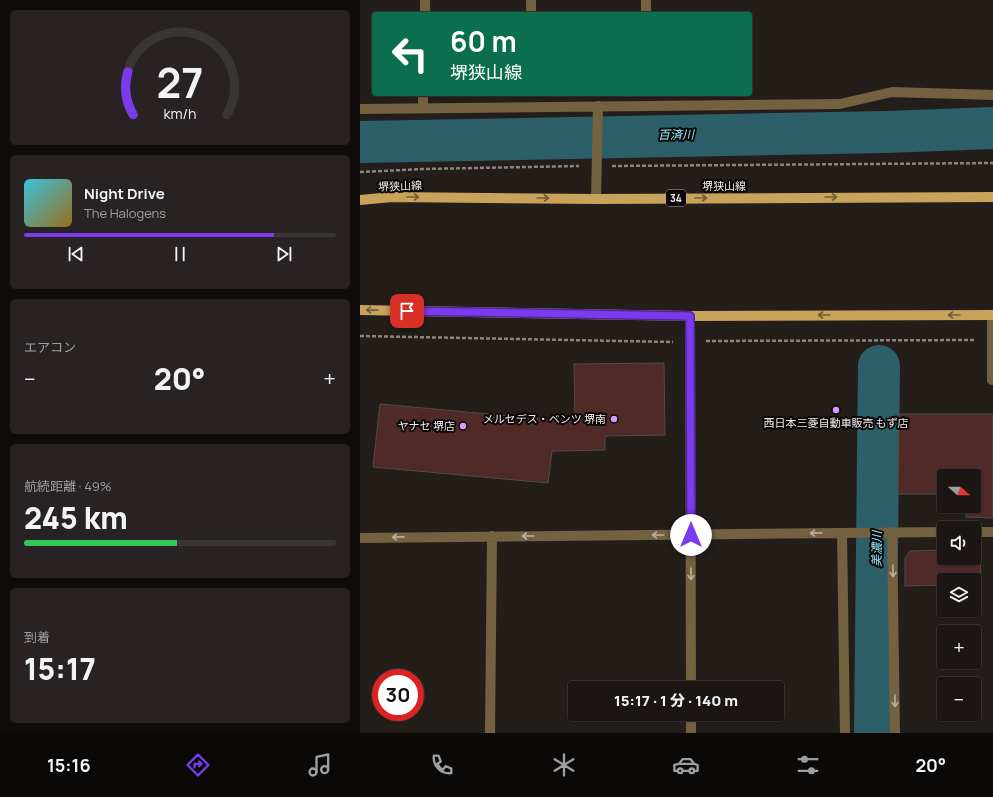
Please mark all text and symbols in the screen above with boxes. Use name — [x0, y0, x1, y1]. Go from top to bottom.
text: 60 m — [450, 22, 517, 60]
icon: left — [384, 28, 436, 80]
text: 27 — [157, 54, 203, 110]
text: 堺狭山線 — [450, 60, 522, 84]
text: km/h — [163, 104, 197, 123]
water label: 百済川 — [658, 126, 696, 143]
street label: 堺狭山線 — [378, 177, 422, 194]
street label: 堺狭山線 — [702, 178, 746, 193]
text: Night Drive — [84, 183, 165, 204]
road number: 34 — [666, 190, 686, 206]
one-way arrow — [406, 193, 419, 201]
one-way arrow — [824, 193, 837, 201]
one-way arrow — [536, 194, 549, 202]
one-way arrow — [694, 194, 707, 202]
text: The Halogens — [84, 204, 166, 222]
icon: previous — [65, 243, 87, 265]
icon: pause — [169, 243, 191, 265]
icon: next — [273, 243, 295, 265]
pin — [390, 294, 424, 328]
icon: arrive — [396, 300, 418, 322]
one-way arrow — [366, 306, 379, 314]
one-way arrow — [948, 311, 961, 319]
one-way arrow — [818, 312, 831, 319]
text: エアコン — [24, 338, 76, 356]
text: 20° — [154, 358, 206, 399]
text: − — [24, 364, 36, 394]
text: + — [323, 364, 336, 394]
marker: 西日本三菱自動車販売 もず店 — [831, 405, 841, 415]
place label: メルセデス・ベンツ 堺南 — [483, 411, 606, 426]
marker: メルセデス・ベンツ 堺南 — [609, 414, 619, 424]
place label: 西日本三菱自動車販売 もず店 — [763, 415, 909, 430]
place label: ヤナセ 堺店 — [398, 418, 455, 433]
marker: ヤナセ 堺店 — [458, 421, 468, 431]
north arrow — [937, 469, 981, 513]
map controls — [937, 469, 981, 721]
text: 航続距離 · 49% — [24, 477, 111, 495]
text: 245 km — [24, 497, 128, 538]
position arrow — [670, 514, 712, 556]
button: sound — [937, 521, 981, 565]
one-way arrow — [810, 529, 823, 537]
water label: 美濃川 — [868, 529, 885, 567]
one-way arrow — [652, 531, 665, 539]
one-way arrow — [522, 532, 535, 540]
one-way arrow — [392, 533, 405, 541]
one-way arrow — [889, 564, 896, 577]
one-way arrow — [687, 567, 695, 580]
button: layers — [937, 573, 981, 617]
button: + — [937, 625, 981, 669]
text: 到着 — [24, 628, 50, 646]
text: 15:17 — [24, 648, 96, 689]
speed limit sign: 30 — [372, 669, 424, 721]
button: − — [937, 677, 981, 721]
text: 15:17 · 1 分 · 140 m — [614, 690, 738, 711]
one-way arrow — [891, 694, 899, 707]
icon: directions — [184, 751, 212, 779]
icon: music — [306, 751, 334, 779]
icon: phone — [428, 751, 456, 779]
icon: climate — [550, 751, 578, 779]
icon: car — [672, 751, 700, 779]
icon: filters — [794, 751, 822, 779]
text: 15:16 — [47, 753, 91, 777]
text: 20° — [915, 753, 946, 777]

